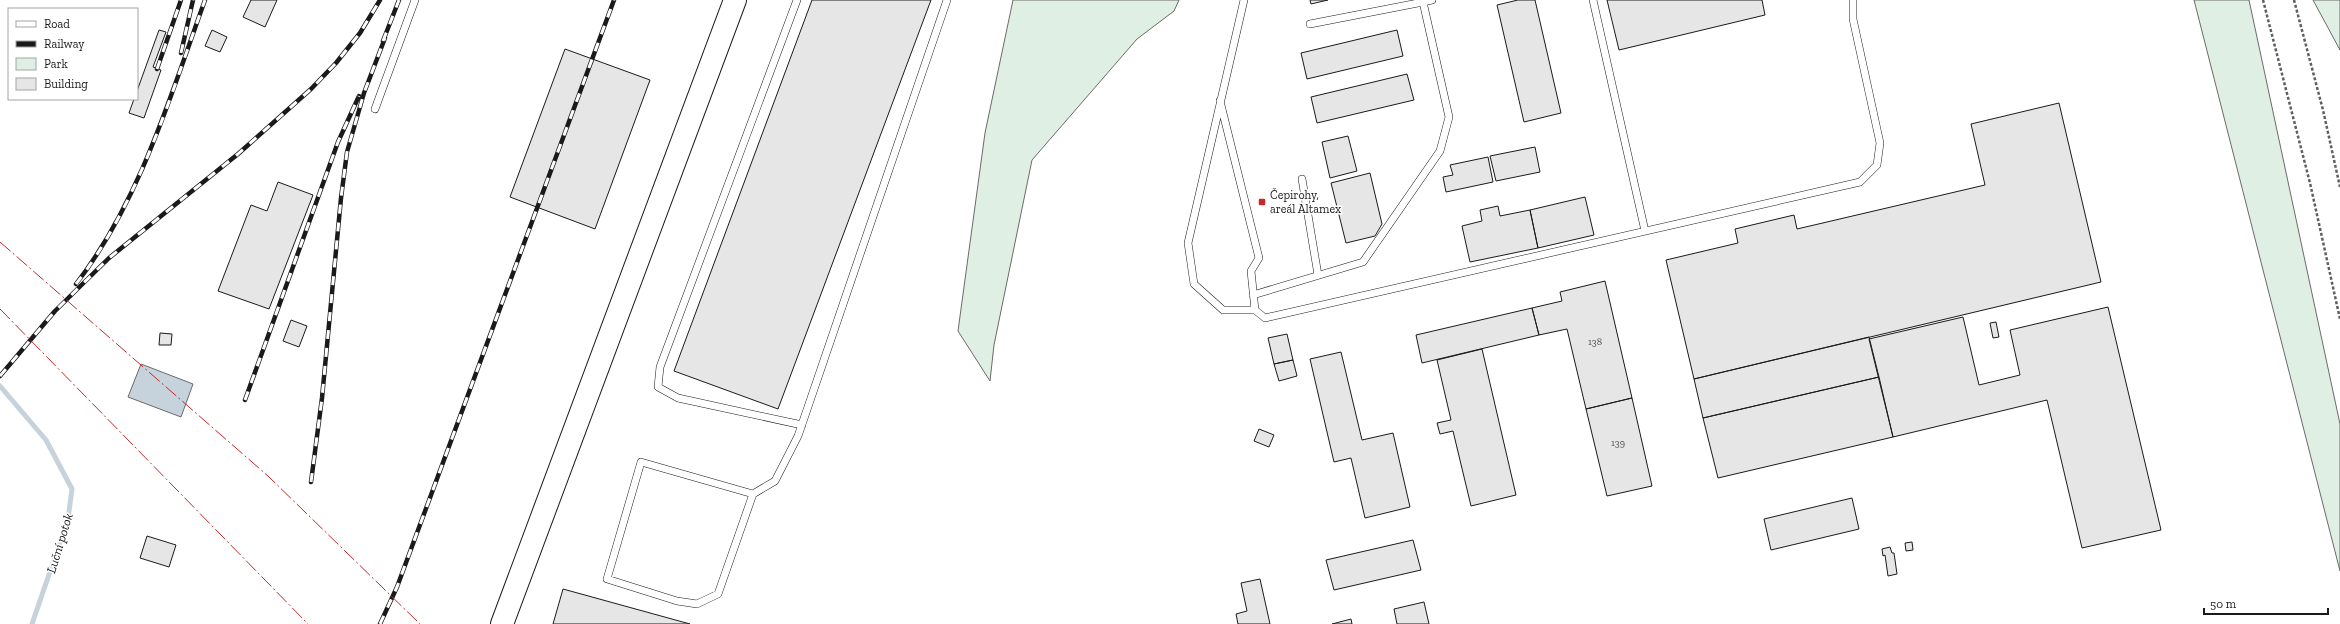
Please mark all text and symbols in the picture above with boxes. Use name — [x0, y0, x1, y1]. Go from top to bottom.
legend — [8, 8, 138, 100]
text: Road — [44, 17, 70, 31]
text: Railway — [44, 37, 85, 51]
text: Park — [44, 57, 69, 71]
text: Building — [44, 77, 88, 91]
place label: Čepirohy, areál Altamex — [1270, 187, 1341, 216]
marker: Čepirohy, areál Altamex — [1257, 197, 1267, 207]
house number: 138 — [1588, 336, 1602, 348]
house number: 139 — [1611, 437, 1625, 449]
water label: Luční potok — [43, 511, 76, 575]
scale bar — [2204, 590, 2328, 616]
text: 50 m — [2210, 597, 2237, 611]

